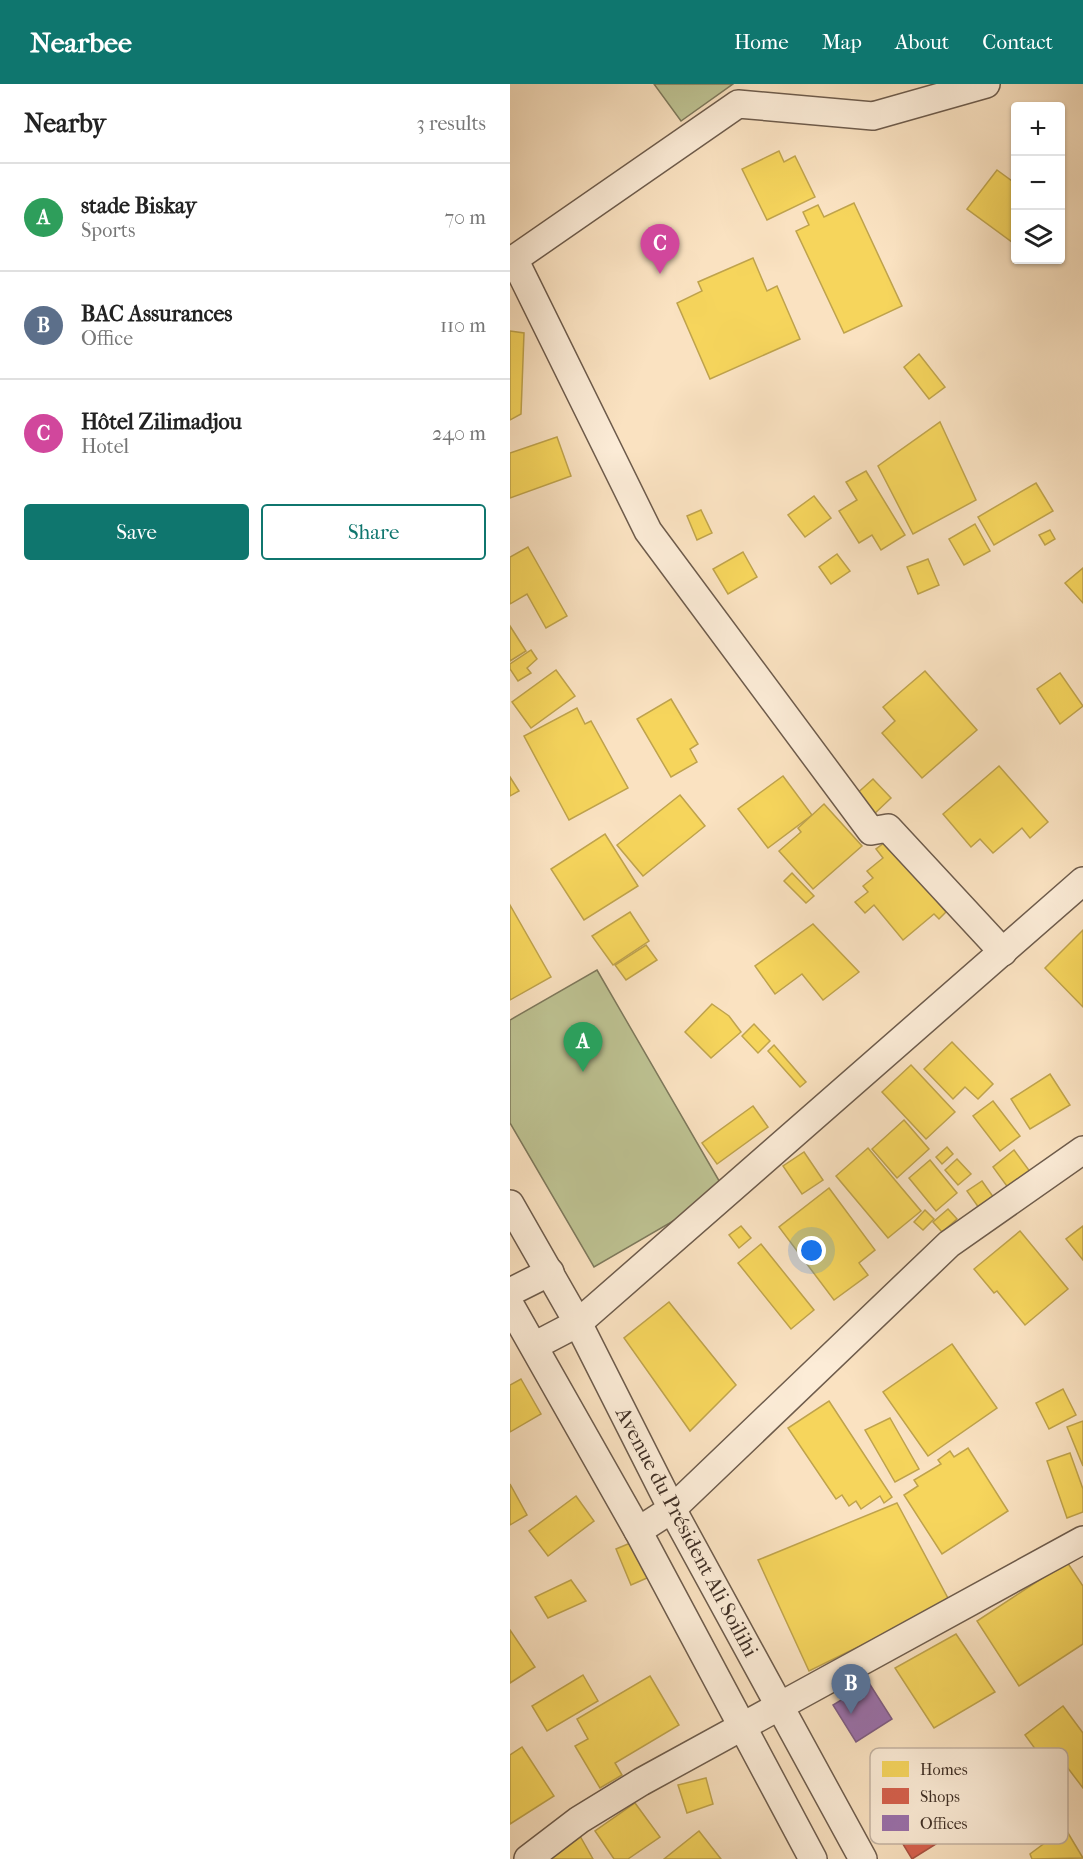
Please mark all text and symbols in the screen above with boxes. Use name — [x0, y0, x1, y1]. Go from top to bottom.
text: Nearbee — [30, 26, 132, 59]
text: Home — [734, 30, 789, 54]
text: Map — [822, 30, 862, 54]
text: About — [895, 30, 949, 54]
text: Contact — [982, 30, 1053, 54]
map controls — [1011, 102, 1065, 264]
button: + — [1011, 102, 1065, 156]
text: Nearby — [24, 108, 106, 139]
text: 3 results — [417, 112, 486, 135]
button: − — [1011, 156, 1065, 210]
text: stade Biskay — [81, 193, 196, 219]
text: A — [37, 206, 50, 229]
text: 70 m — [444, 206, 486, 229]
button: layers — [1011, 210, 1065, 264]
text: Sports — [81, 219, 135, 242]
pin: C — [640, 224, 680, 274]
text: BAC Assurances — [81, 301, 232, 327]
text: B — [37, 314, 50, 337]
text: 110 m — [440, 314, 486, 337]
text: Office — [81, 327, 133, 350]
text: Hôtel Zilimadjou — [81, 409, 242, 435]
text: C — [37, 422, 50, 445]
text: 240 m — [432, 422, 486, 445]
text: Hotel — [81, 435, 129, 458]
button: Save — [24, 504, 249, 560]
button: Share — [261, 504, 486, 560]
pin: A — [564, 1022, 602, 1072]
your location — [797, 1236, 826, 1265]
street label: Avenue du Président Ali Soilihi — [610, 1402, 763, 1661]
pin: B — [832, 1664, 870, 1714]
legend — [870, 1748, 1068, 1844]
text: Homes — [920, 1760, 968, 1779]
text: Shops — [920, 1787, 960, 1806]
text: Offices — [920, 1814, 968, 1833]

